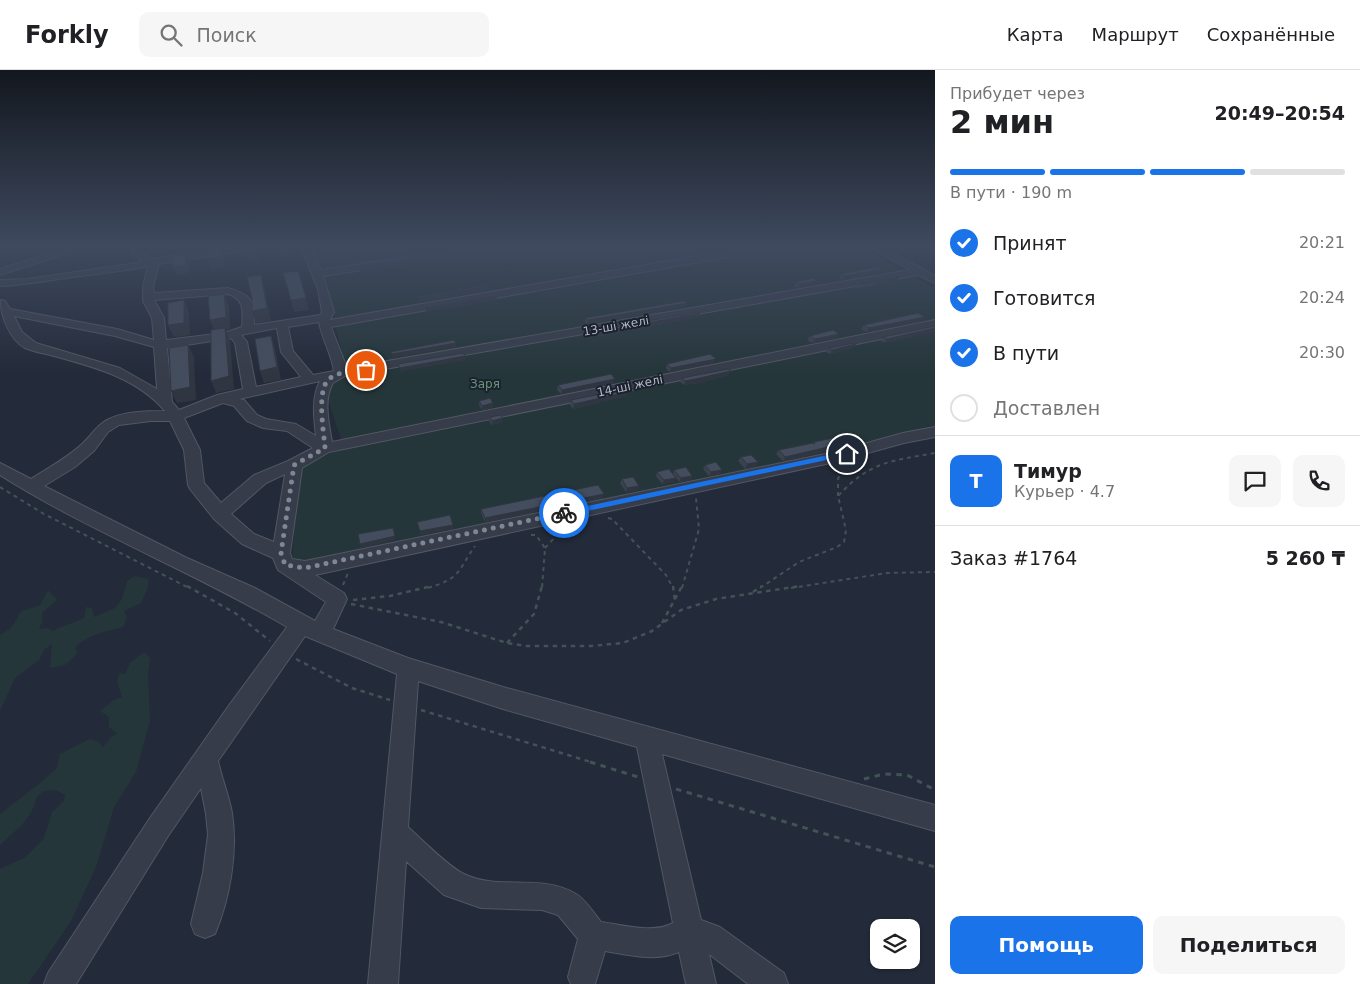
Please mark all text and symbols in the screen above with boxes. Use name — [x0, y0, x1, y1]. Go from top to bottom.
search box — [139, 12, 489, 57]
text: Forkly — [25, 21, 109, 49]
icon: search — [157, 21, 185, 49]
text: Поиск — [197, 24, 257, 46]
text: Карта — [1007, 24, 1064, 45]
text: Маршрут — [1092, 24, 1179, 45]
text: Сохранённые — [1207, 24, 1335, 45]
text: Прибудет через — [950, 84, 1085, 103]
text: 20:49–20:54 — [1215, 102, 1345, 124]
text: 2 мин — [950, 103, 1054, 141]
text: В пути · 190 m — [950, 183, 1072, 202]
icon: check — [950, 229, 978, 257]
text: Принят — [993, 232, 1067, 254]
text: 20:21 — [1299, 233, 1345, 252]
icon: check — [950, 284, 978, 312]
text: Готовится — [993, 287, 1095, 309]
text: 20:24 — [1299, 288, 1345, 307]
street label: 13-ші желі — [582, 313, 650, 339]
icon: check — [950, 339, 978, 367]
text: В пути — [993, 342, 1059, 364]
text: 20:30 — [1299, 343, 1345, 362]
pin — [345, 349, 387, 391]
icon: bag — [352, 356, 380, 384]
street label: 14-ші желі — [596, 372, 664, 400]
park label: Заря — [470, 377, 500, 391]
text: Доставлен — [993, 397, 1100, 419]
pin — [826, 433, 868, 475]
icon: home — [833, 440, 861, 468]
button: chat — [1229, 455, 1281, 507]
button: phone — [1293, 455, 1345, 507]
text: Тимур — [1014, 460, 1082, 482]
text: Т — [970, 470, 982, 492]
text: Курьер · 4.7 — [1014, 482, 1115, 501]
courier — [539, 488, 589, 538]
icon: bike — [550, 499, 578, 527]
text: Заказ #1764 — [950, 547, 1077, 569]
text: 5 260 ₸ — [1266, 547, 1345, 569]
button: Помощь — [950, 916, 1143, 974]
button: Поделиться — [1153, 916, 1345, 974]
map controls — [870, 919, 920, 969]
button: layers — [870, 919, 920, 969]

